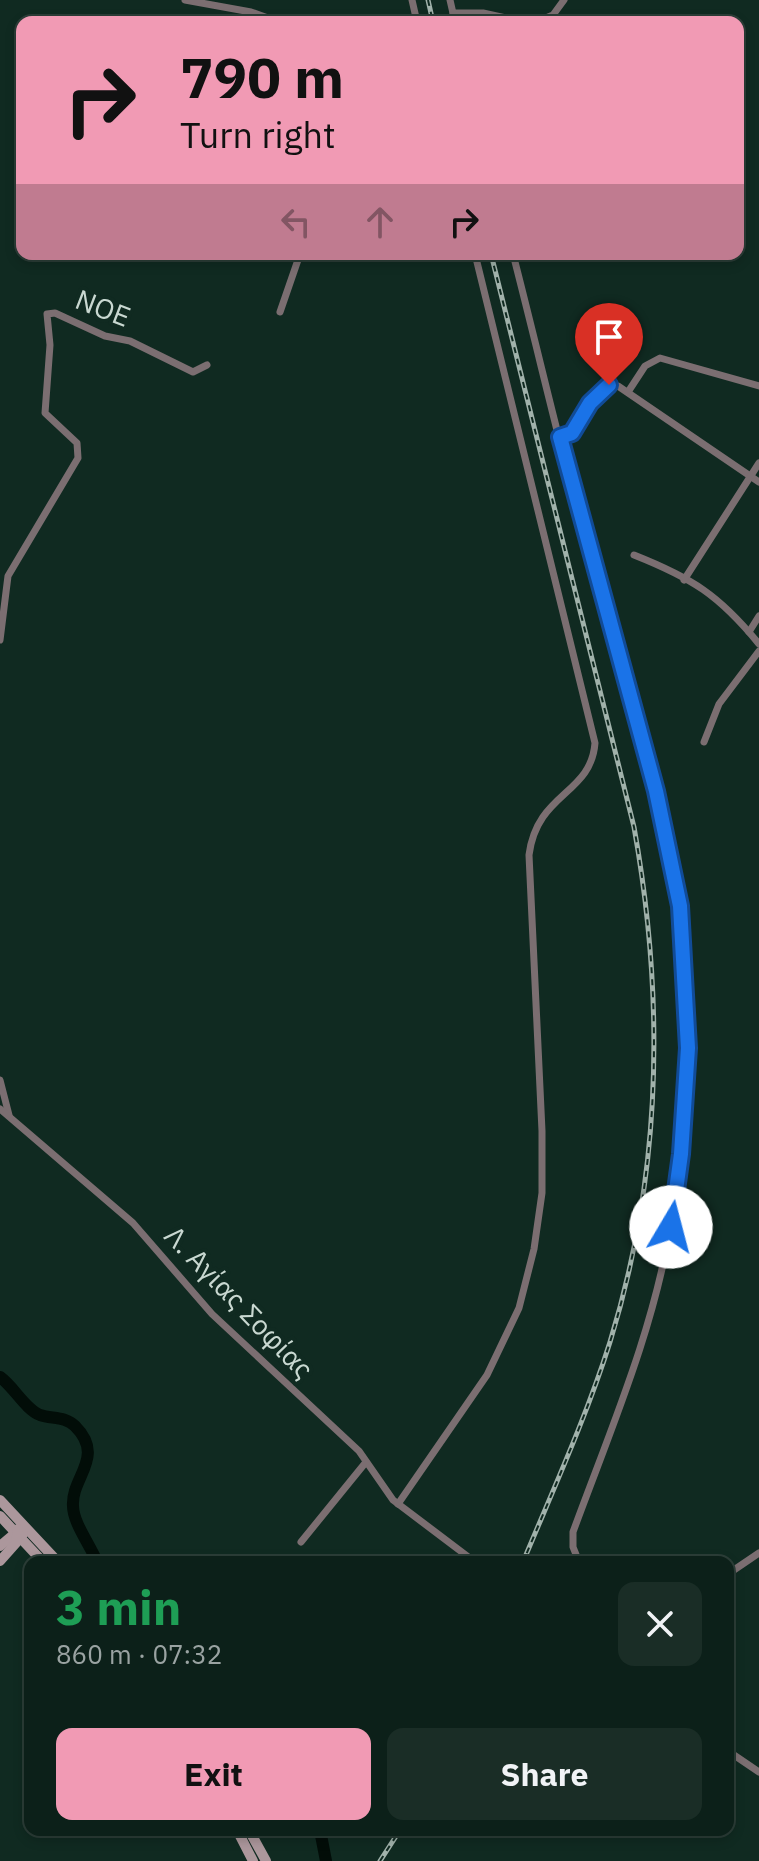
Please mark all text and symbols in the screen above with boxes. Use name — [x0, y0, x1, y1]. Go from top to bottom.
text: 790 m — [180, 41, 344, 113]
icon: right — [48, 48, 152, 152]
text: Turn right — [180, 111, 336, 158]
icon: left — [274, 200, 318, 244]
icon: ahead — [358, 200, 402, 244]
icon: right — [442, 200, 486, 244]
street label: NOE — [70, 280, 136, 335]
pin — [575, 303, 643, 385]
icon: arrive — [587, 315, 631, 359]
position arrow — [629, 1185, 713, 1269]
street label: Λ. Αγίας Σοφίας — [157, 1217, 322, 1386]
text: 3 min — [56, 1576, 181, 1638]
button: close — [618, 1582, 702, 1666]
text: 860 m · 07:32 — [56, 1637, 222, 1671]
button: Exit — [56, 1728, 371, 1820]
button: Share — [387, 1728, 702, 1820]

